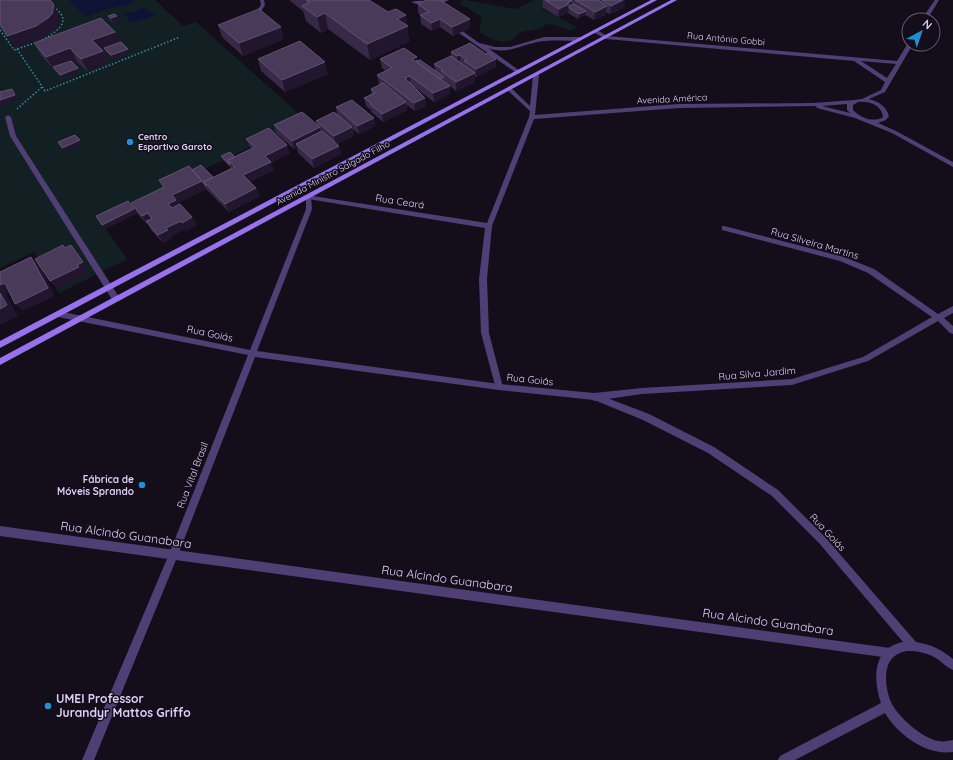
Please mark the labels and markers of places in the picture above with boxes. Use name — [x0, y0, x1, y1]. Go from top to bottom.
place label: Centro Esportivo Garoto — [138, 131, 213, 152]
marker: Centro Esportivo Garoto — [125, 137, 135, 147]
place label: Fábrica de Móveis Sprando — [57, 473, 134, 498]
marker: Fábrica de Móveis Sprando — [137, 480, 147, 490]
place label: UMEI Professor Jurandyr Mattos Griffo — [56, 691, 191, 720]
marker: UMEI Professor Jurandyr Mattos Griffo — [43, 701, 53, 711]

